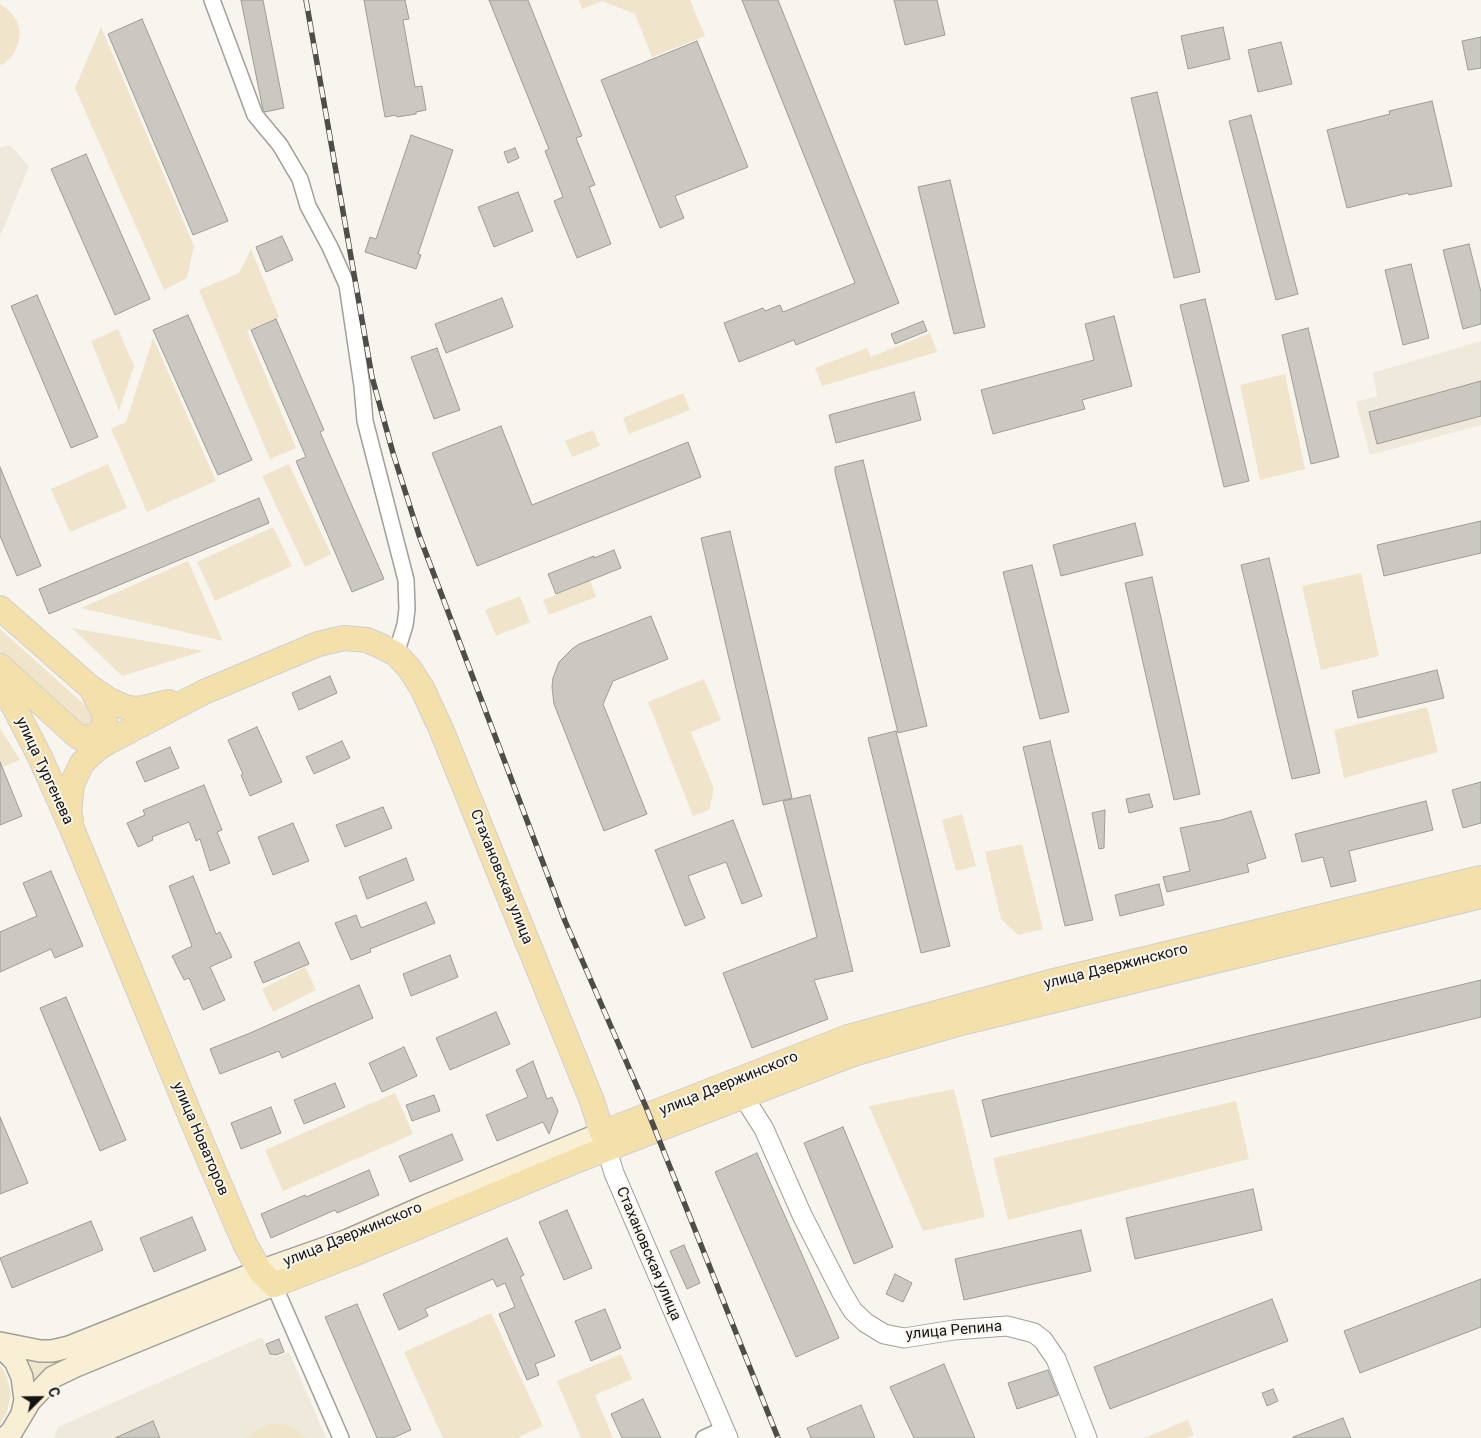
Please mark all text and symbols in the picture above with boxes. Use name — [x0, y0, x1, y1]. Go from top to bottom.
street label: улица Тургенева — [11, 715, 77, 827]
street label: Стахановская улица — [466, 807, 536, 947]
street label: улица Дзержинского — [1042, 940, 1190, 994]
street label: улица Дзержинского — [657, 1048, 801, 1120]
street label: улица Новаторов — [168, 1079, 232, 1199]
street label: Стахановская улица — [612, 1184, 684, 1324]
street label: улица Дзержинского — [281, 1199, 425, 1271]
street label: улица Репина — [905, 1318, 1003, 1344]
north arrow — [15, 1373, 65, 1423]
text: С — [45, 1385, 63, 1399]

